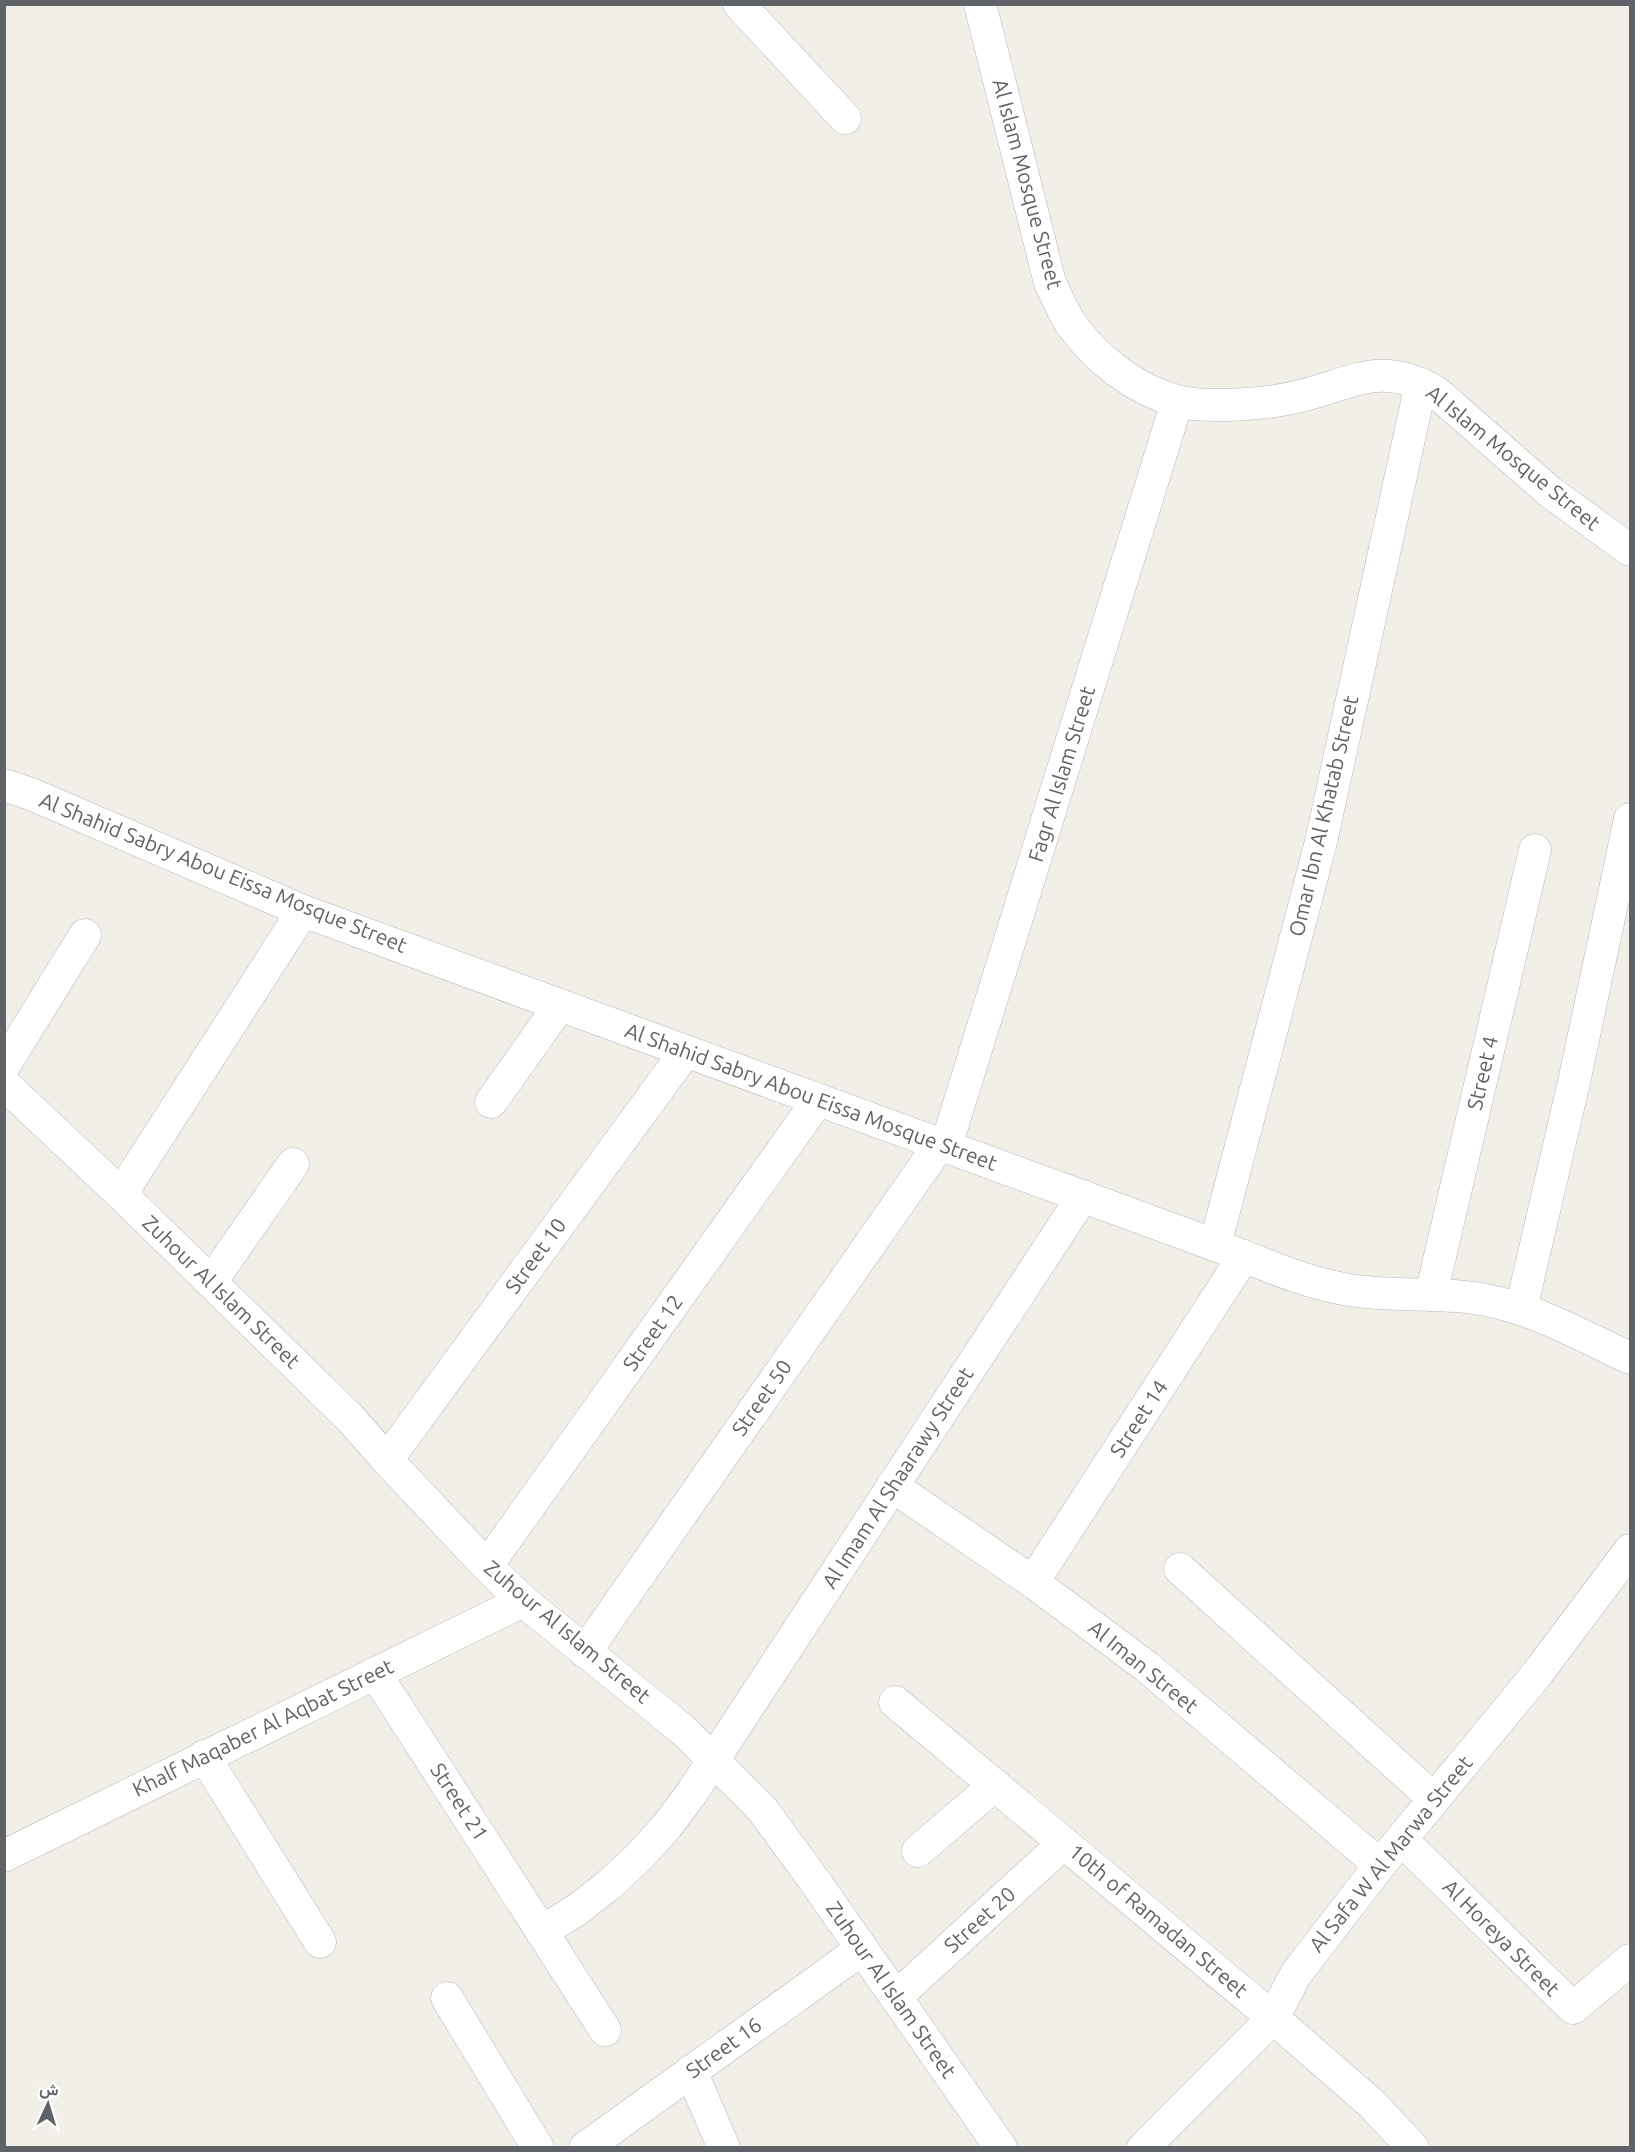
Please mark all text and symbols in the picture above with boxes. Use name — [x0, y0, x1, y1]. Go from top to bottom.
street label: Al Islam Mosque Street — [988, 76, 1068, 291]
street label: Al Islam Mosque Street — [1422, 380, 1605, 535]
street label: Fagr Al Islam Street — [1023, 683, 1099, 864]
street label: Omar Ibn Al Khatab Street — [1284, 693, 1362, 939]
street label: Al Shahid Sabry Abou Eissa Mosque Street — [36, 787, 411, 957]
street label: Al Shahid Sabry Abou Eissa Mosque Street — [622, 1017, 1001, 1175]
street label: Street 4 — [1462, 1033, 1502, 1112]
street label: Zuhour Al Islam Street — [138, 1210, 305, 1373]
street label: Street 10 — [500, 1213, 571, 1298]
street label: Street 12 — [617, 1290, 687, 1375]
street label: Street 50 — [726, 1355, 796, 1440]
street label: Al Imam Al Shaarawy Street — [817, 1362, 978, 1592]
street label: Street 14 — [1104, 1375, 1172, 1462]
street label: Zuhour Al Islam Street — [480, 1555, 655, 1708]
street label: Al Iman Street — [1084, 1615, 1203, 1718]
street label: Khalf Maqaber Al Aqbat Street — [128, 1653, 397, 1801]
street label: Al Safa W Al Marwa Street — [1304, 1750, 1477, 1956]
street label: Street 21 — [426, 1758, 494, 1845]
street label: 10th of Ramadan Street — [1065, 1839, 1253, 2002]
street label: Al Horeya Street — [1439, 1874, 1565, 2000]
street label: Street 20 — [939, 1881, 1020, 1957]
street label: Zuhour Al Islam Street — [822, 1897, 962, 2082]
street label: Street 16 — [681, 2012, 766, 2083]
north arrow — [18, 2074, 78, 2134]
text: ش — [39, 2079, 59, 2100]

